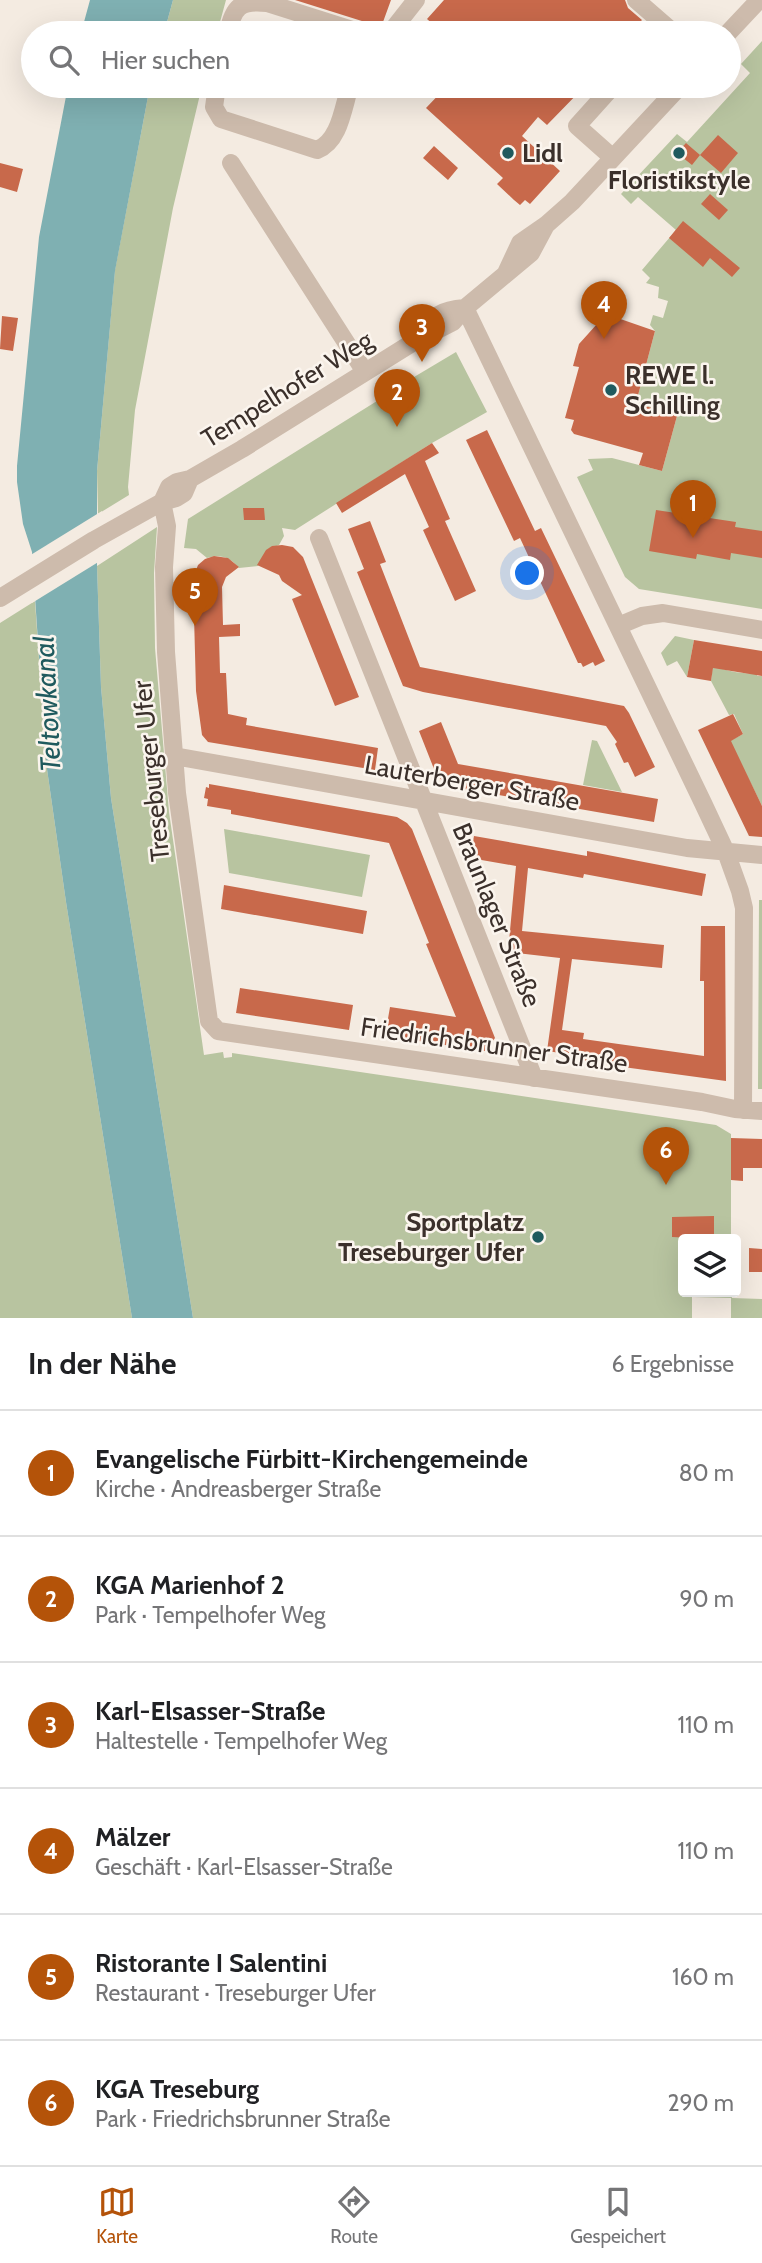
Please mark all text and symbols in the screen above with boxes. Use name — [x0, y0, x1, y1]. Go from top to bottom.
search box — [21, 21, 741, 98]
icon: search — [45, 41, 83, 79]
text: Hier suchen — [101, 44, 230, 76]
place label: Lidl — [522, 137, 563, 169]
marker: Lidl — [500, 145, 516, 161]
marker: Floristikstyle — [671, 145, 687, 161]
place label: Floristikstyle — [608, 164, 750, 196]
pin: 4 — [581, 281, 627, 339]
pin: 3 — [399, 304, 445, 362]
street label: Tempelhofer Weg — [196, 323, 379, 454]
place label: REWE l. Schilling — [625, 359, 720, 421]
pin: 2 — [374, 369, 420, 427]
marker: REWE l. Schilling — [603, 382, 619, 398]
pin: 1 — [670, 480, 716, 538]
your location — [510, 556, 544, 590]
pin: 5 — [172, 568, 218, 626]
water label: Teltowkanal — [26, 635, 68, 773]
street label: Treseburger Ufer — [126, 678, 176, 863]
street label: Lauterberger Straße — [362, 748, 582, 818]
street label: Braunlager Straße — [446, 818, 548, 1012]
street label: Friedrichsbrunner Straße — [358, 1010, 630, 1080]
pin: 6 — [643, 1127, 689, 1185]
place label: Sportplatz Treseburger Ufer — [338, 1206, 524, 1268]
marker: Sportplatz Treseburger Ufer — [530, 1229, 546, 1245]
map controls — [678, 1234, 741, 1297]
button: layers — [678, 1234, 741, 1297]
text: In der Nähe — [28, 1345, 177, 1382]
text: 6 Ergebnisse — [612, 1350, 734, 1378]
text: Evangelische Fürbitt-Kirchengemeinde — [95, 1443, 528, 1475]
text: 1 — [47, 1459, 55, 1487]
text: 80 m — [679, 1459, 734, 1487]
text: Kirche · Andreasberger Straße — [95, 1475, 381, 1503]
text: KGA Marienhof 2 — [95, 1569, 284, 1601]
text: 2 — [45, 1585, 57, 1613]
text: 90 m — [680, 1585, 734, 1613]
text: Park · Tempelhofer Weg — [95, 1601, 325, 1629]
text: Karl-Elsasser-Straße — [95, 1695, 326, 1727]
text: 3 — [45, 1711, 57, 1739]
text: 110 m — [678, 1711, 734, 1739]
text: Haltestelle · Tempelhofer Weg — [95, 1727, 387, 1755]
text: Mälzer — [95, 1821, 170, 1853]
text: 4 — [44, 1837, 58, 1865]
text: 110 m — [678, 1837, 734, 1865]
text: Geschäft · Karl-Elsasser-Straße — [95, 1853, 393, 1881]
text: Ristorante I Salentini — [95, 1947, 327, 1979]
text: 5 — [45, 1963, 57, 1991]
text: 160 m — [672, 1963, 734, 1991]
text: Restaurant · Treseburger Ufer — [95, 1979, 376, 2007]
text: KGA Treseburg — [95, 2073, 259, 2105]
text: 6 — [45, 2089, 57, 2117]
text: 290 m — [667, 2089, 734, 2117]
text: Park · Friedrichsbrunner Straße — [95, 2105, 390, 2133]
tab: Karte — [96, 2183, 138, 2248]
tab: Route — [330, 2183, 378, 2248]
tab: Gespeichert — [570, 2183, 666, 2248]

